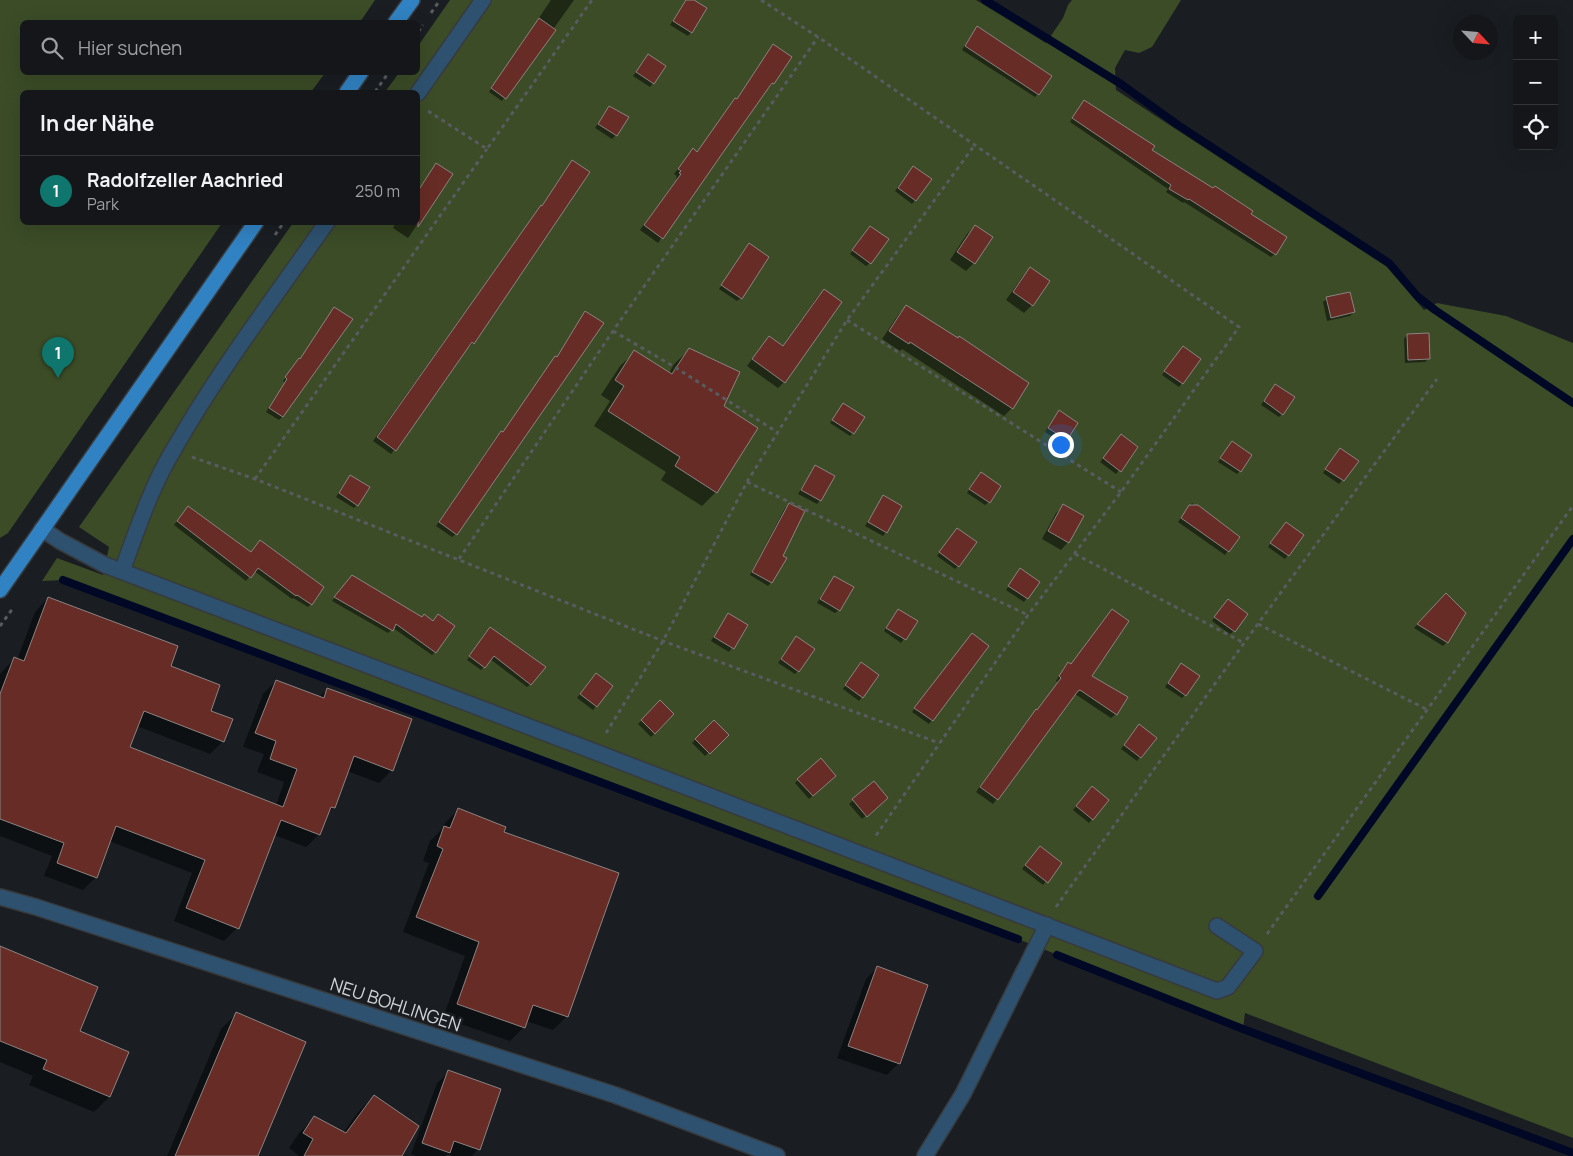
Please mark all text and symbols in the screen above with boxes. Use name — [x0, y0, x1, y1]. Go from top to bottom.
north arrow — [1453, 15, 1498, 60]
map controls — [1513, 15, 1558, 150]
button: + — [1513, 15, 1558, 60]
search box — [20, 20, 420, 75]
icon: search — [38, 34, 66, 62]
text: Hier suchen — [78, 35, 182, 61]
button: − — [1513, 60, 1558, 105]
button: locate — [1513, 105, 1558, 150]
text: In der Nähe — [40, 109, 154, 137]
text: Radolfzeller Aachried — [87, 167, 283, 193]
text: 1 — [52, 180, 60, 202]
text: 250 m — [355, 180, 400, 202]
text: Park — [87, 193, 119, 215]
pin: 1 — [42, 337, 74, 378]
your location — [1048, 432, 1074, 458]
street label: NEU BOHLINGEN — [328, 972, 464, 1036]

